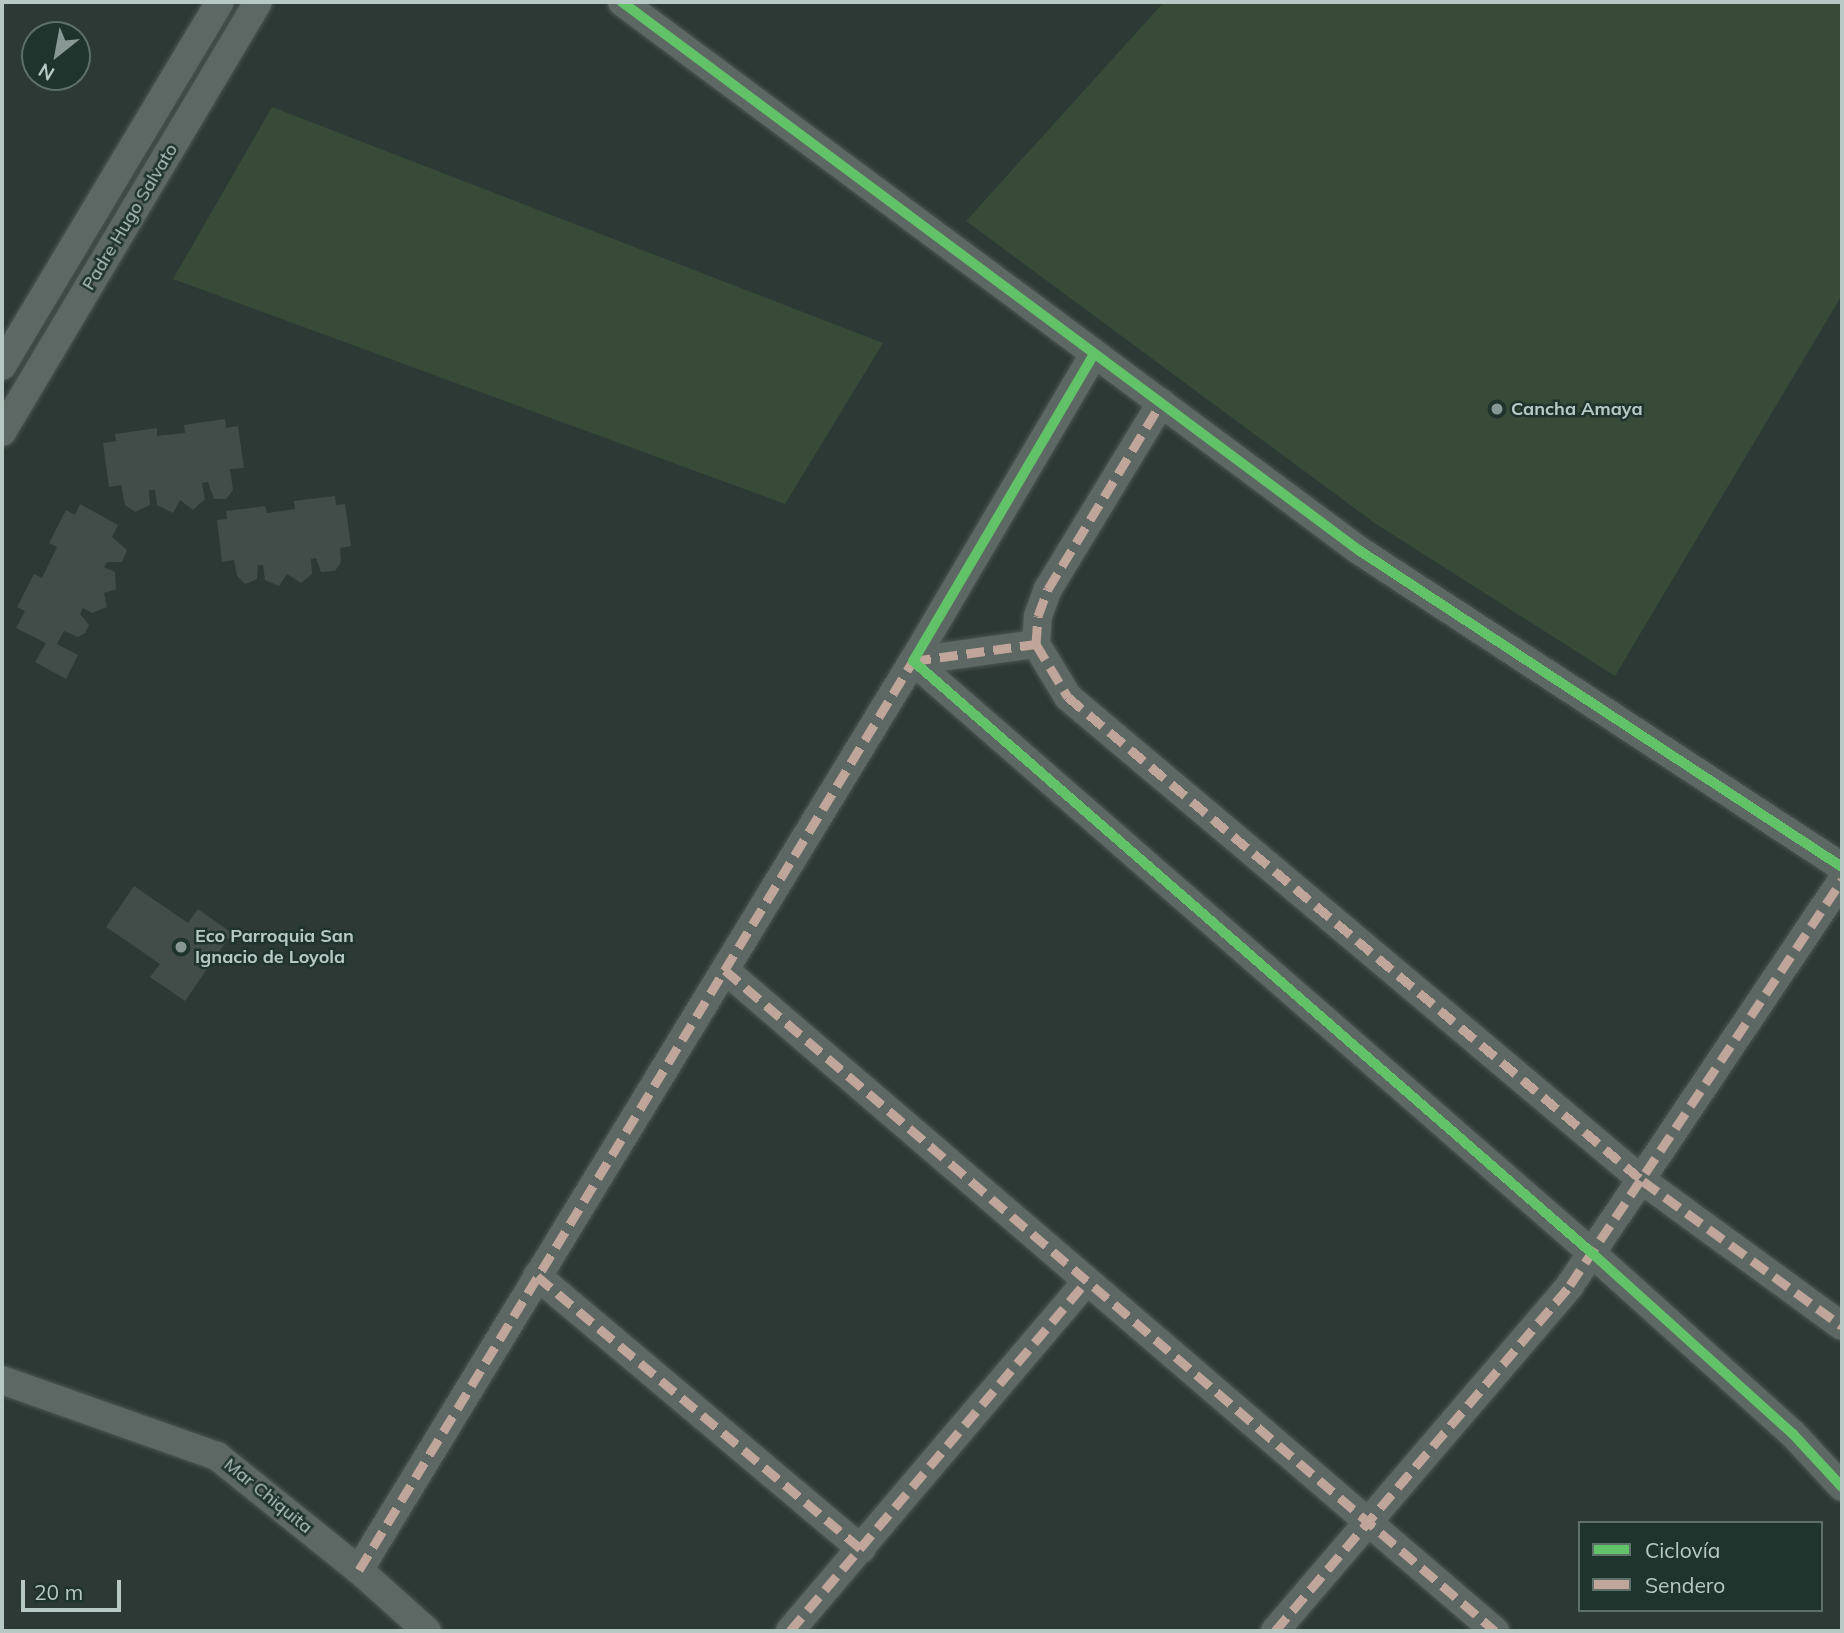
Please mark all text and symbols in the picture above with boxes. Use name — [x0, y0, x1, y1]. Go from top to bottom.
north arrow — [21, 21, 91, 91]
text: N — [34, 58, 59, 86]
street label: Padre Hugo Salvato — [78, 140, 182, 294]
place label: Cancha Amaya — [1511, 398, 1643, 420]
marker: Cancha Amaya — [1489, 401, 1505, 417]
place label: Eco Parroquia San Ignacio de Loyola — [195, 926, 354, 968]
marker: Eco Parroquia San Ignacio de Loyola — [173, 939, 189, 955]
street label: Mar Chiquita — [220, 1454, 316, 1538]
legend — [1578, 1521, 1823, 1612]
text: Ciclovía — [1645, 1537, 1720, 1563]
scale bar — [24, 1566, 124, 1610]
text: Sendero — [1645, 1572, 1725, 1598]
text: 20 m — [34, 1579, 83, 1605]

